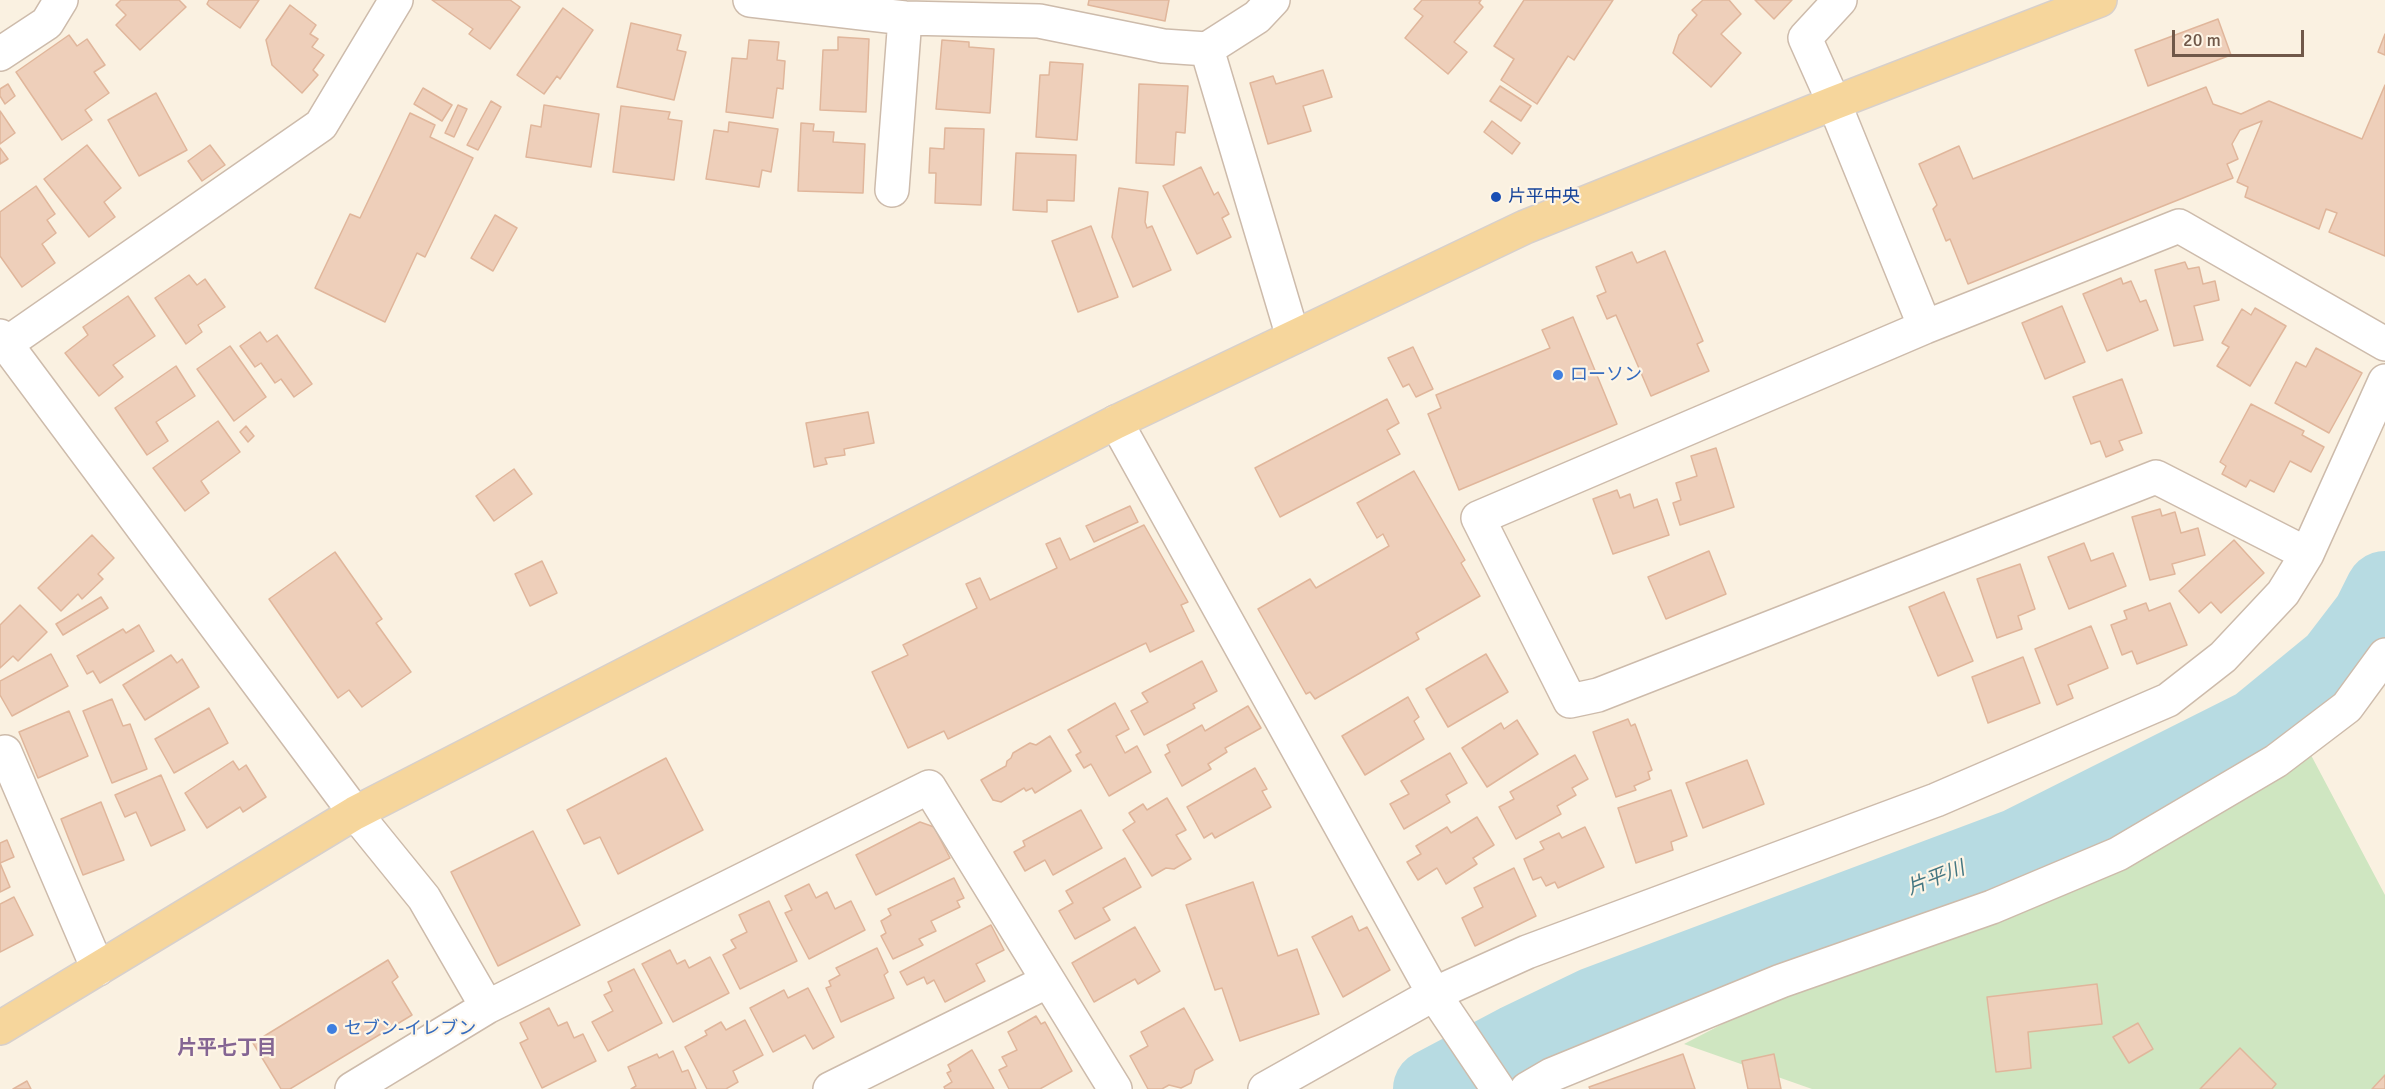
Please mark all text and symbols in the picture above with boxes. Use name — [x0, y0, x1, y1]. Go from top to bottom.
scale bar — [2175, 18, 2307, 56]
text: 20 m — [2183, 29, 2221, 51]
place label: 片平中央 — [1508, 186, 1580, 208]
marker: 片平中央 — [1489, 190, 1503, 204]
place label: ローソン — [1570, 364, 1642, 386]
marker: ローソン — [1551, 368, 1565, 382]
water label: 片平川 — [1904, 857, 1968, 901]
place label: セブン-イレブン — [344, 1018, 476, 1040]
marker: セブン-イレブン — [325, 1022, 339, 1036]
district label: 片平七丁目 — [177, 1037, 277, 1061]

